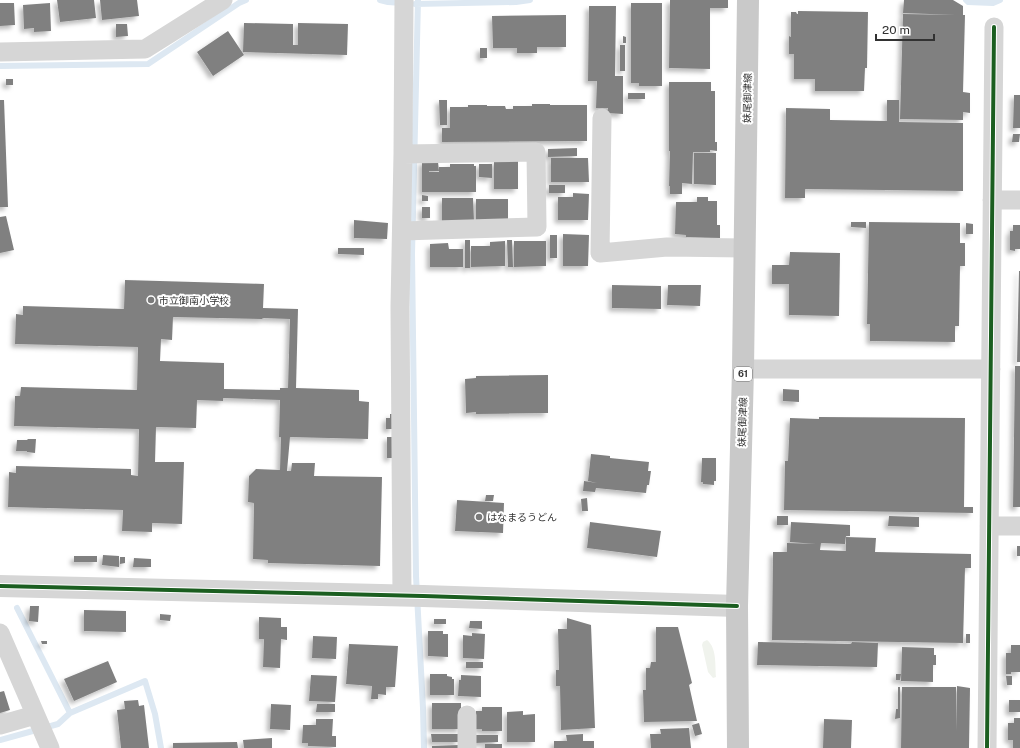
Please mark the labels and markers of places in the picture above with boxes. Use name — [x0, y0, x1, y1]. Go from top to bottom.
place label: 市立御南小学校 — [159, 294, 229, 306]
marker: 市立御南小学校 — [146, 295, 156, 305]
place label: はなまるうどん — [487, 511, 557, 523]
marker: はなまるうどん — [474, 512, 484, 522]

